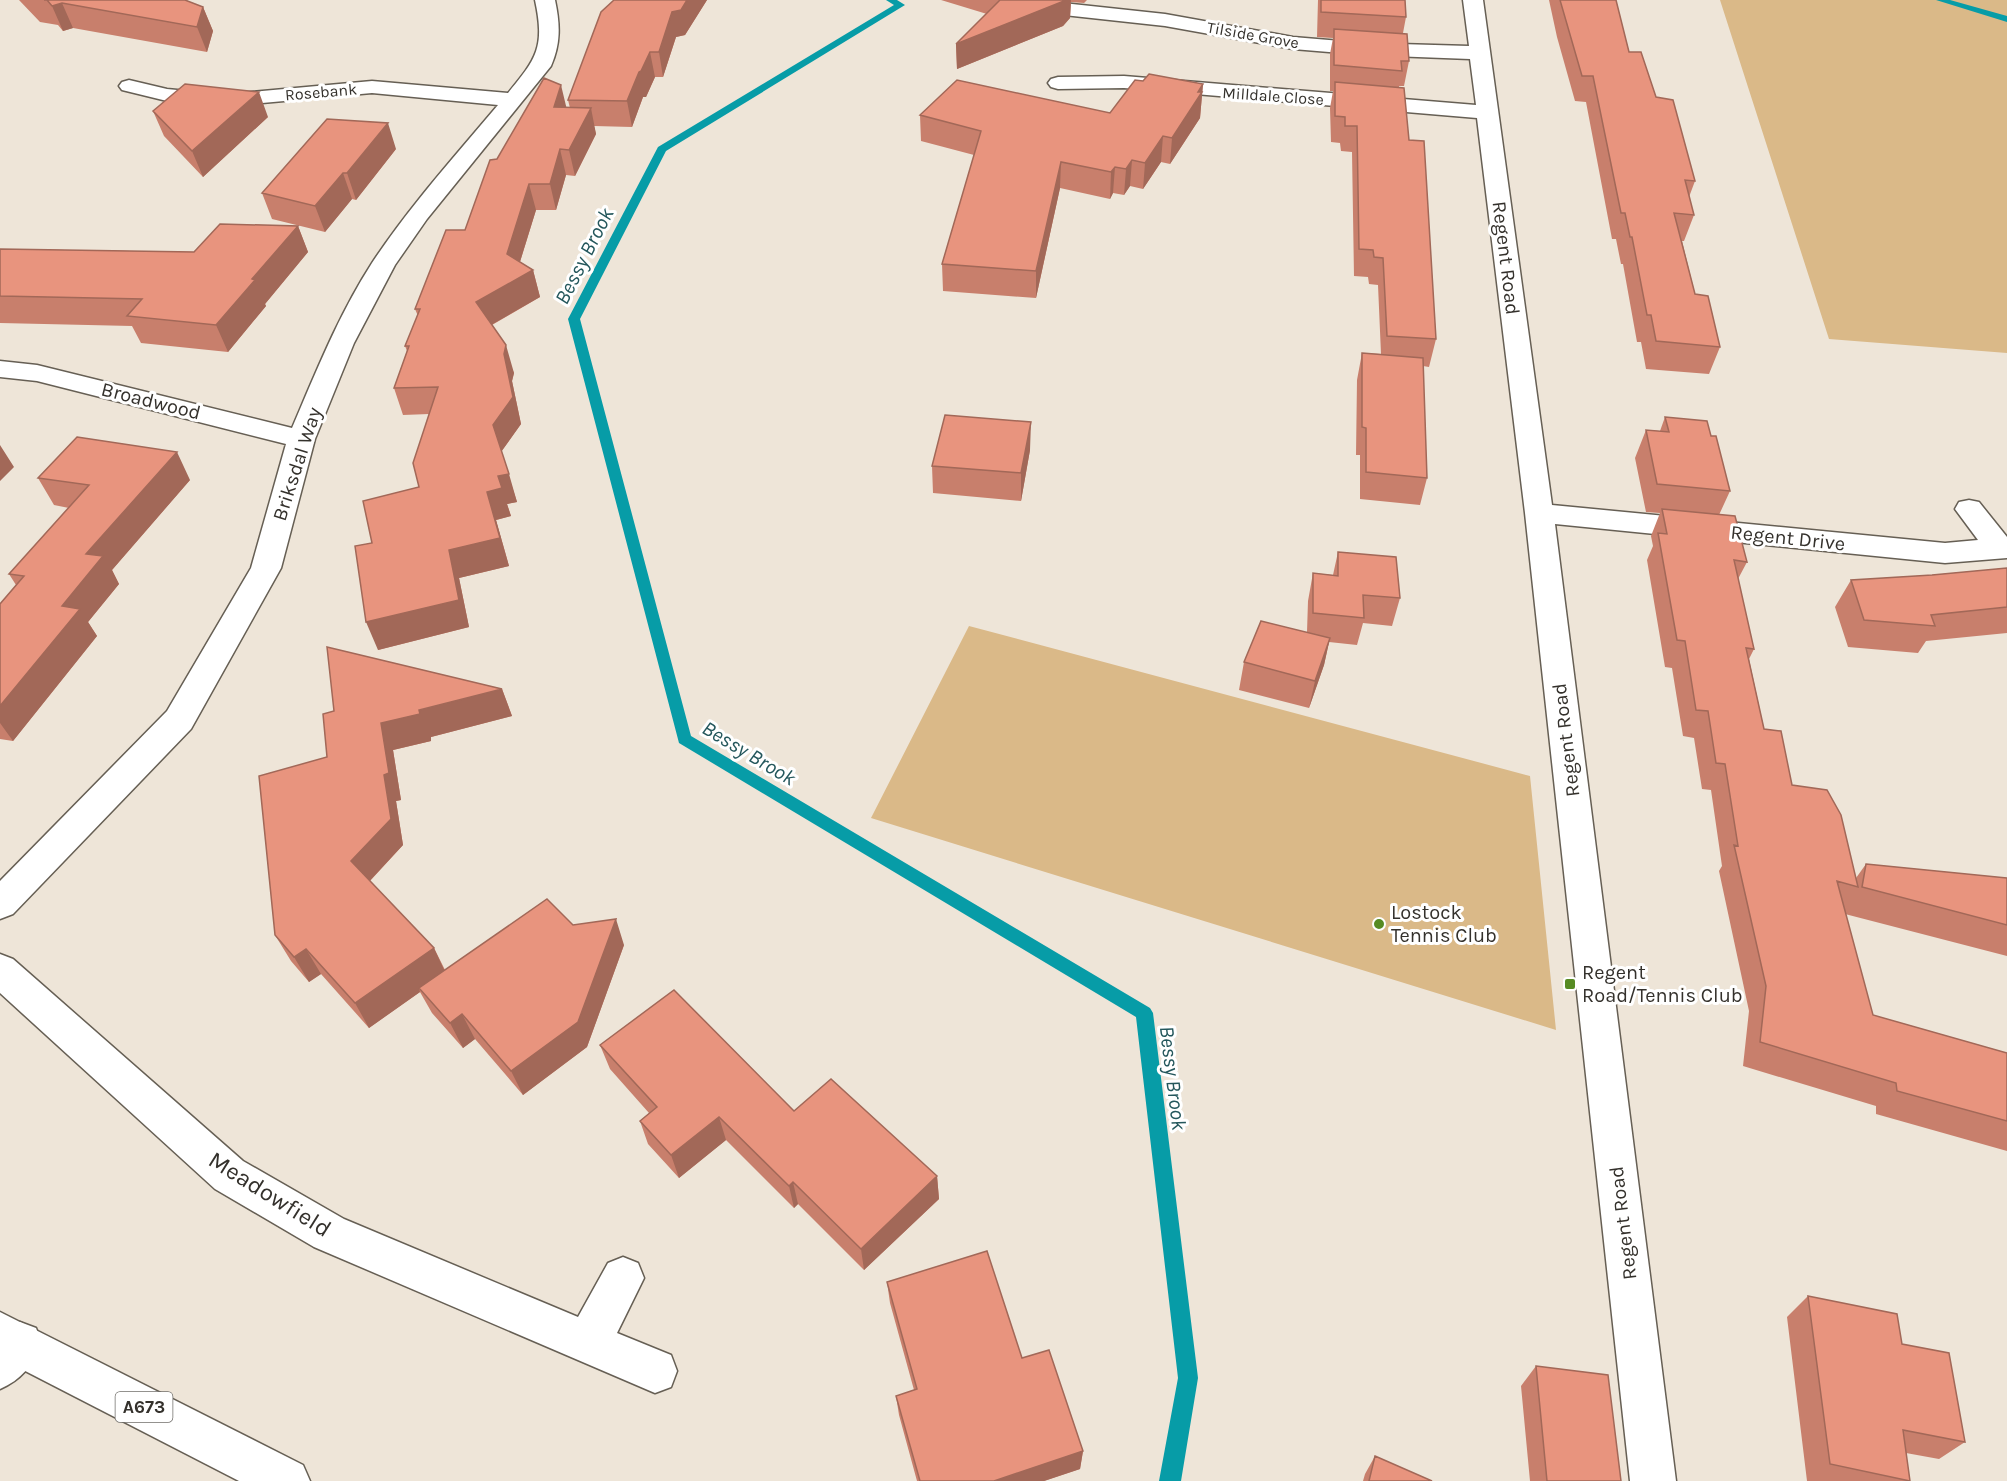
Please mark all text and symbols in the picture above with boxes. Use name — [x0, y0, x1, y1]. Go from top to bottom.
street label: Tilside Grove — [1206, 18, 1300, 52]
street label: Rosebank — [284, 79, 358, 105]
street label: Milldale Close — [1222, 83, 1324, 109]
street label: Regent Road — [1488, 200, 1524, 316]
water label: Bessy Brook — [550, 204, 619, 308]
street label: Broadwood — [99, 378, 203, 424]
street label: Briksdal Way — [268, 404, 326, 524]
street label: Regent Drive — [1730, 521, 1846, 555]
street label: Regent Road — [1548, 682, 1584, 798]
water label: Bessy Brook — [698, 716, 800, 790]
place label: Lostock Tennis Club — [1391, 901, 1497, 947]
marker: Lostock Tennis Club — [1372, 917, 1386, 931]
place label: Regent Road/Tennis Club — [1582, 961, 1743, 1007]
marker: Regent Road/Tennis Club — [1563, 977, 1577, 991]
water label: Bessy Brook — [1155, 1024, 1191, 1132]
street label: Meadowfield — [204, 1145, 336, 1243]
street label: Regent Road — [1605, 1165, 1641, 1281]
road number: A673 — [116, 1392, 172, 1422]

